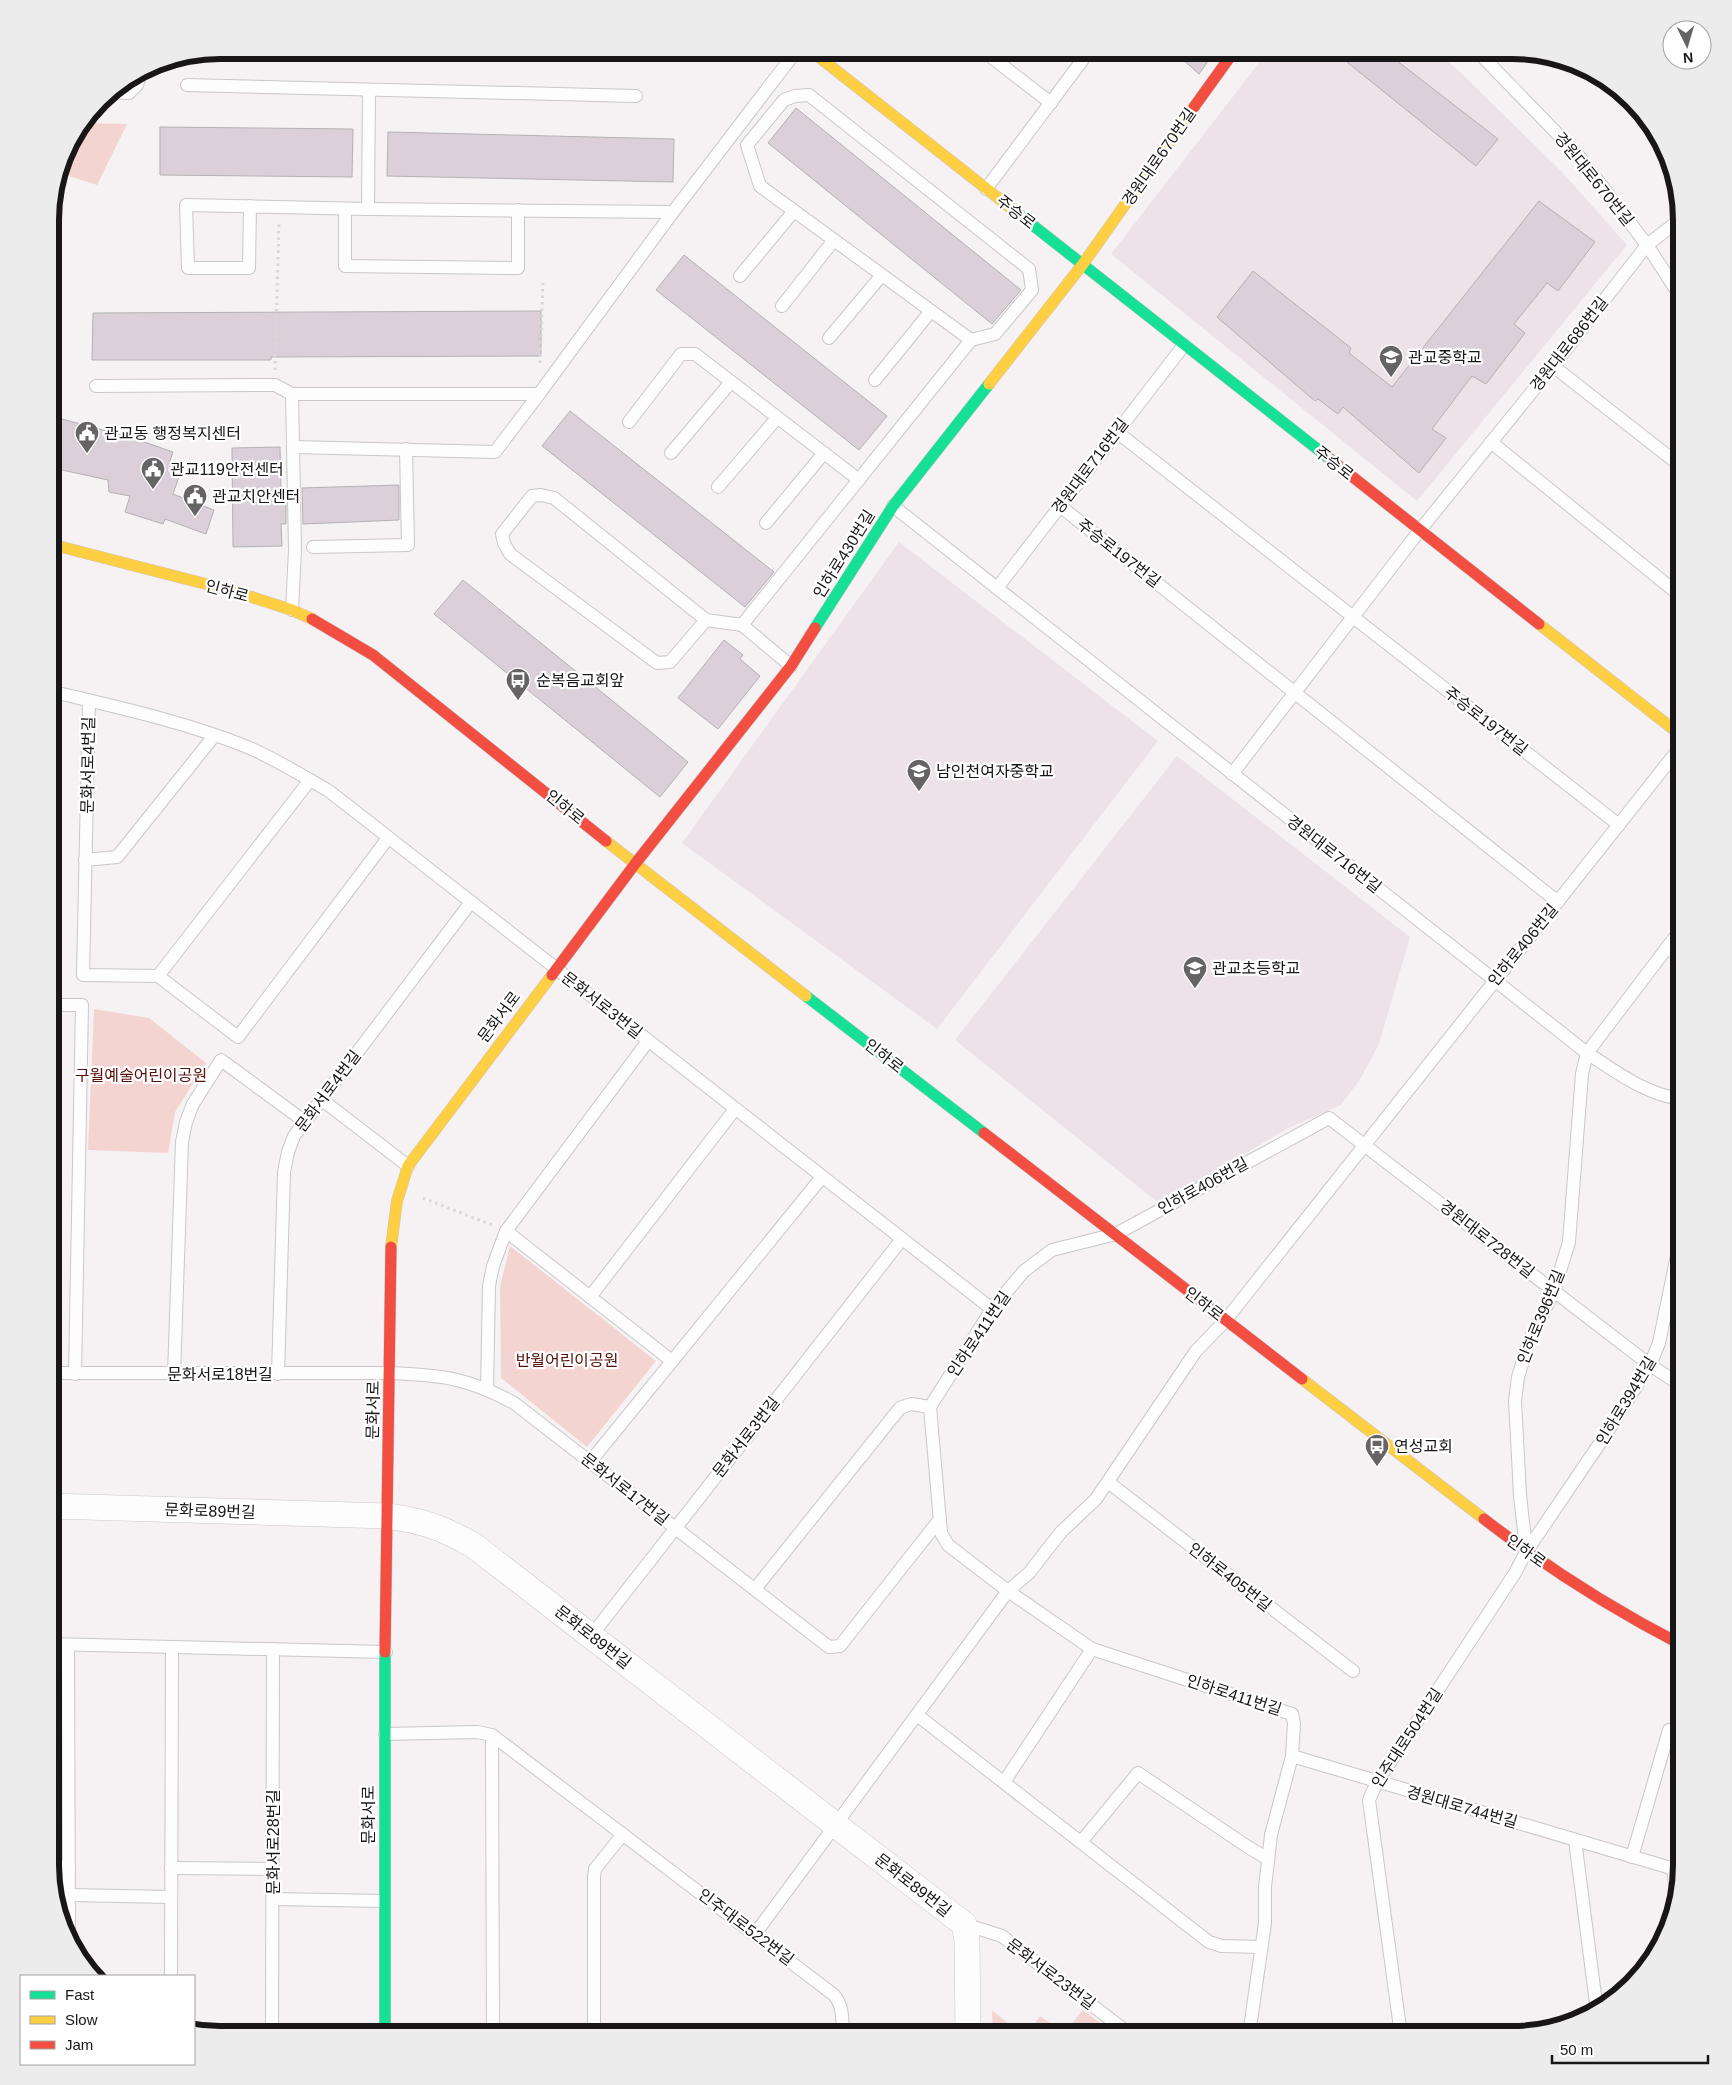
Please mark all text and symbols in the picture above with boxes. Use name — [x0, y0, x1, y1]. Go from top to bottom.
north arrow — [1662, 20, 1712, 70]
text: N — [1682, 50, 1694, 66]
street label: 경원대로670번길 — [1119, 105, 1199, 209]
street label: 경원대로670번길 — [1551, 129, 1637, 229]
street label: 주승로 — [993, 192, 1039, 232]
street label: 경원대로686번길 — [1527, 293, 1611, 395]
school or university icon: 관교중학교 — [1378, 344, 1404, 378]
place label: 관교중학교 — [1408, 349, 1482, 366]
street label: 경원대로716번길 — [1049, 415, 1131, 517]
public building icon: 관교동 행정복지센터 — [74, 420, 100, 454]
place label: 관교동 행정복지센터 — [104, 425, 241, 442]
street label: 주승로 — [1311, 443, 1357, 483]
public building icon: 관교119안전센터 — [140, 456, 166, 490]
place label: 관교119안전센터 — [170, 461, 284, 478]
public building icon: 관교치안센터 — [182, 483, 208, 517]
place label: 관교치안센터 — [212, 488, 300, 505]
street label: 인하로430번길 — [810, 507, 878, 601]
street label: 주승로197번길 — [1074, 515, 1164, 591]
street label: 인하로 — [203, 577, 251, 605]
bus stop icon: 순복음교회앞 — [505, 667, 531, 701]
place label: 순복음교회앞 — [536, 672, 625, 689]
street label: 주승로197번길 — [1441, 683, 1531, 759]
street label: 문화서로4번길 — [79, 716, 97, 814]
school or university icon: 남인천여자중학교 — [906, 758, 932, 792]
place label: 남인천여자중학교 — [936, 763, 1054, 780]
street label: 인하로 — [542, 786, 588, 828]
street label: 경원대로716번길 — [1283, 812, 1385, 896]
street label: 인하로406번길 — [1485, 901, 1561, 989]
school or university icon: 관교초등학교 — [1182, 955, 1208, 989]
place label: 관교초등학교 — [1212, 960, 1300, 977]
street label: 문화서로3번길 — [558, 968, 646, 1042]
street label: 문화서로 — [474, 988, 524, 1046]
street label: 인하로 — [861, 1036, 907, 1076]
street label: 문화서로4번길 — [292, 1047, 364, 1135]
park label: 구월예술어린이공원 — [75, 1067, 207, 1084]
street label: 인하로406번길 — [1155, 1154, 1251, 1218]
street label: 경원대로728번길 — [1436, 1197, 1538, 1281]
street label: 인하로396번길 — [1514, 1267, 1568, 1367]
street label: 인하로 — [1181, 1284, 1227, 1324]
street label: 인하로411번길 — [944, 1288, 1014, 1380]
park label: 반월어린이공원 — [515, 1352, 619, 1369]
street label: 인하로394번길 — [1593, 1354, 1659, 1448]
street label: 문화서로18번길 — [167, 1366, 273, 1383]
street label: 문화서로 — [364, 1380, 382, 1440]
street label: 문화서로3번길 — [709, 1393, 783, 1481]
bus stop icon: 연성교회 — [1364, 1433, 1390, 1467]
place label: 연성교회 — [1394, 1438, 1453, 1455]
street label: 문화서로17번길 — [578, 1450, 672, 1528]
street label: 문화로89번길 — [164, 1501, 256, 1521]
street label: 인하로 — [1503, 1531, 1549, 1571]
street label: 인하로405번길 — [1185, 1539, 1275, 1615]
street label: 문화로89번길 — [552, 1602, 634, 1672]
street label: 인하로411번길 — [1184, 1672, 1284, 1718]
street label: 인주대로504번길 — [1369, 1685, 1445, 1791]
street label: 경원대로744번길 — [1404, 1783, 1520, 1831]
street label: 문화서로 — [360, 1785, 377, 1844]
street label: 문화서로28번길 — [265, 1789, 282, 1895]
street label: 문화로89번길 — [872, 1850, 954, 1920]
street label: 인주대로522번길 — [695, 1886, 797, 1968]
street label: 문화서로23번길 — [1004, 1935, 1098, 2013]
legend — [20, 1975, 195, 2065]
text: Fast — [65, 1986, 95, 2003]
text: Slow — [65, 2011, 98, 2028]
scale bar — [1552, 2032, 1708, 2064]
text: Jam — [65, 2036, 93, 2053]
text: 50 m — [1560, 2041, 1593, 2058]

